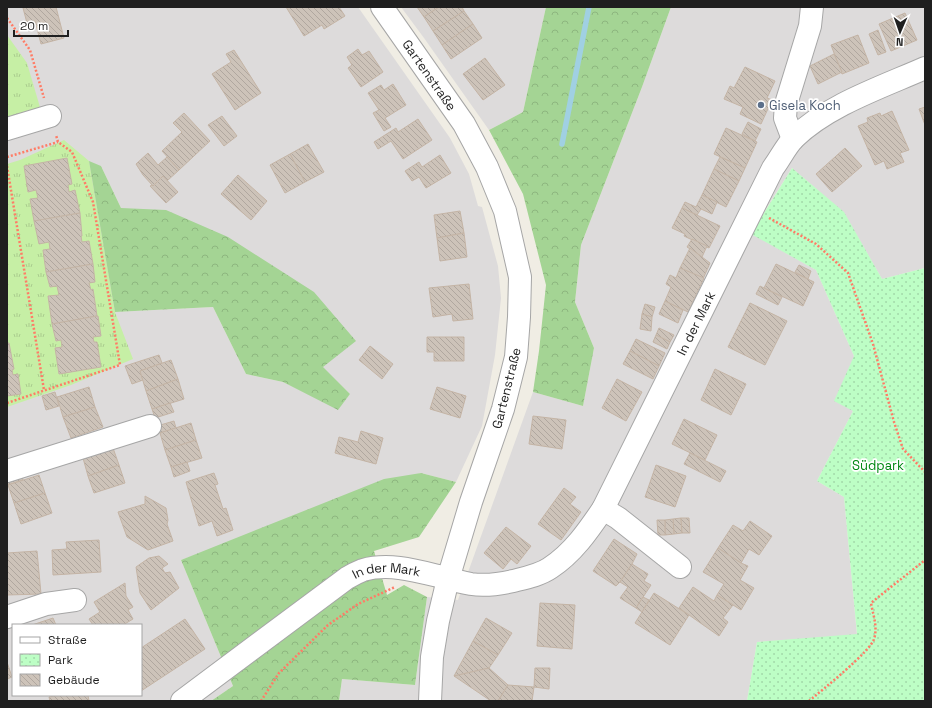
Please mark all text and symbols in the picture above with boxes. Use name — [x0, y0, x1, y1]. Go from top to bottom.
scale bar — [14, 12, 68, 38]
north arrow — [880, 12, 920, 52]
text: 20 m — [20, 18, 48, 34]
text: N — [896, 35, 904, 49]
street label: Gartenstraße — [398, 36, 460, 114]
place label: Gisela Koch — [769, 97, 841, 114]
marker: Gisela Koch — [756, 100, 766, 110]
street label: In der Mark — [673, 289, 719, 358]
street label: Gartenstraße — [488, 346, 525, 430]
park label: Südpark — [852, 457, 904, 474]
street label: In der Mark — [349, 559, 422, 583]
legend — [12, 624, 142, 696]
text: Straße — [48, 632, 87, 648]
text: Park — [48, 652, 73, 668]
text: Gebäude — [48, 672, 100, 688]

